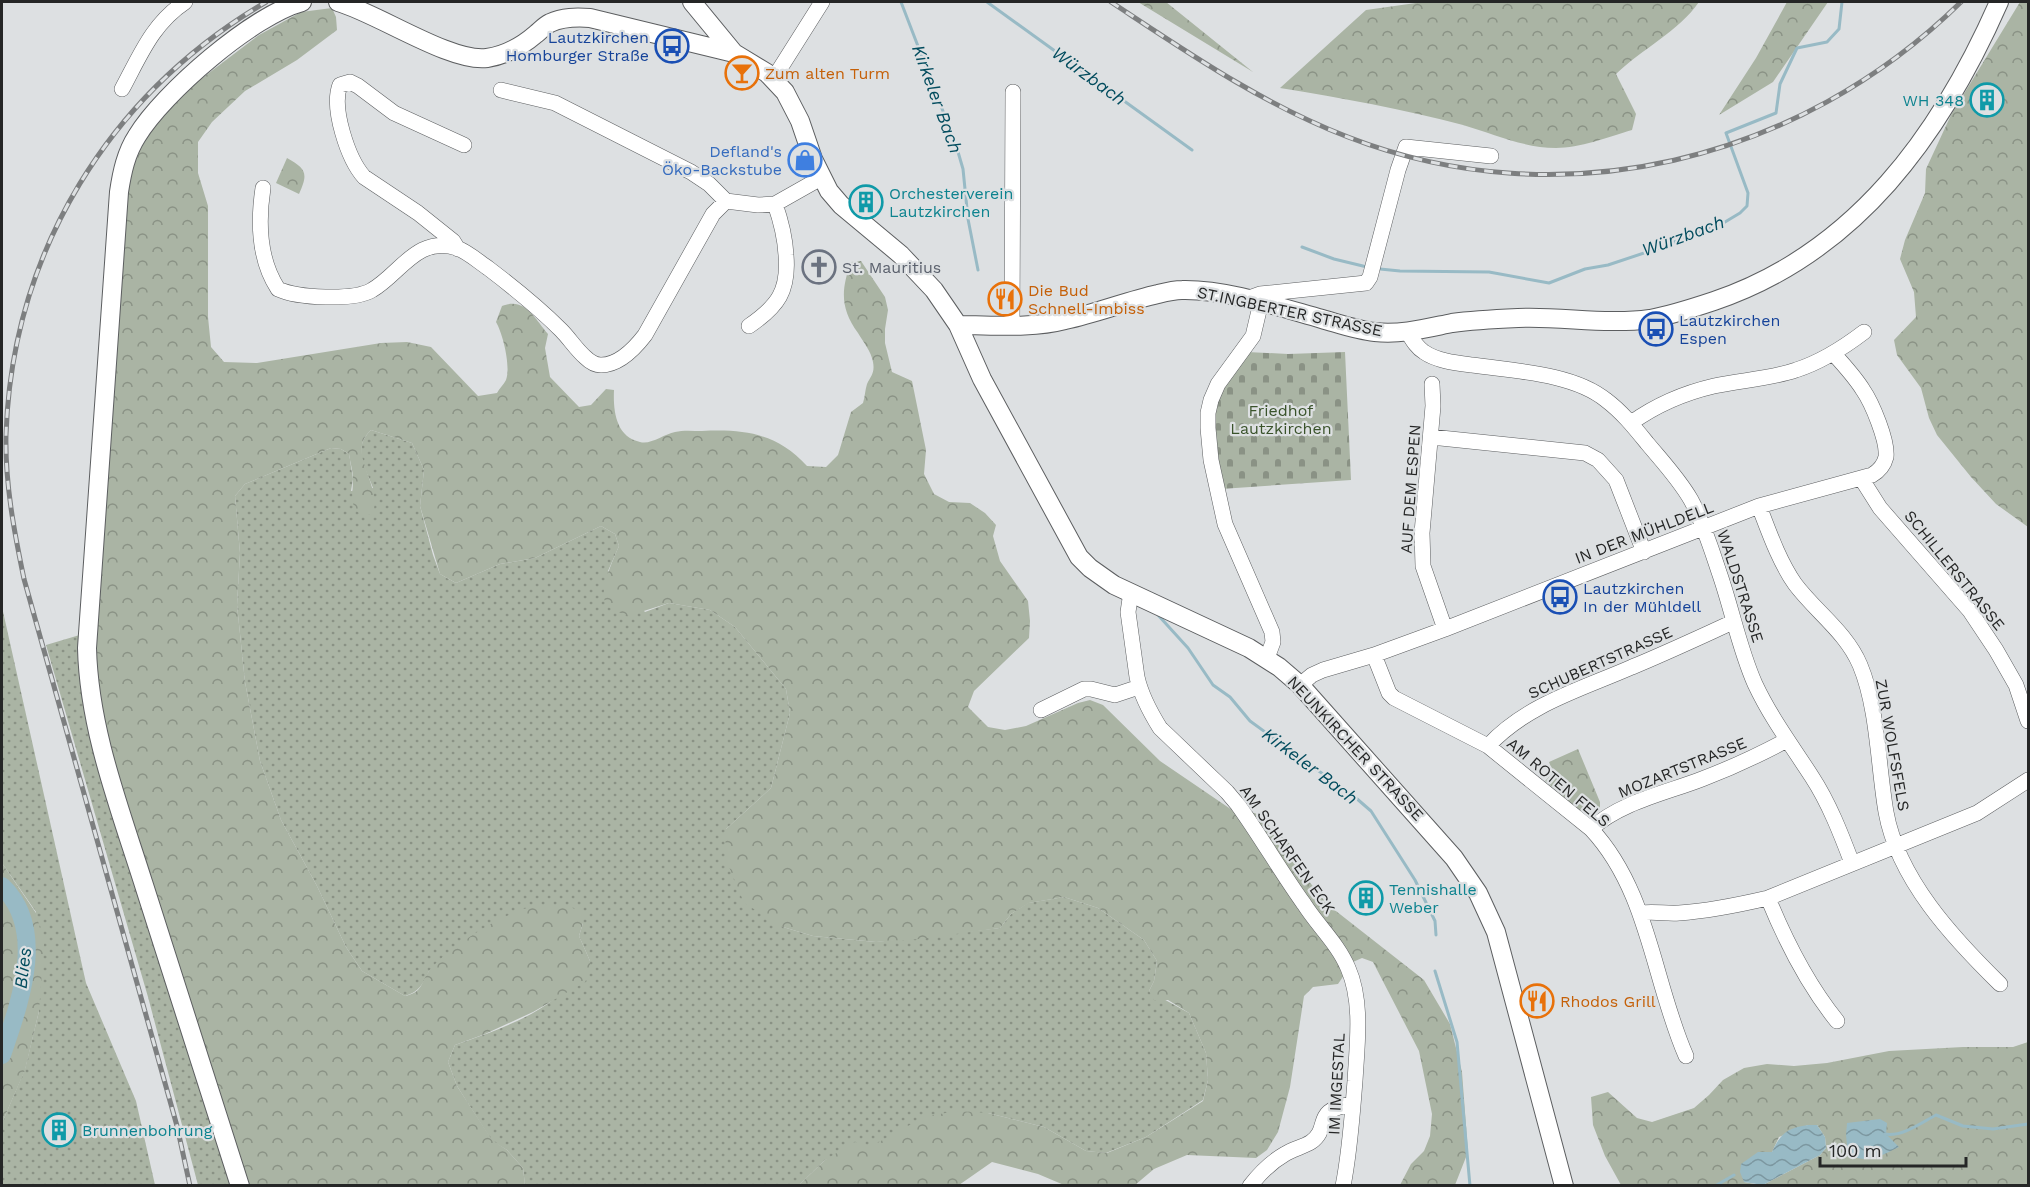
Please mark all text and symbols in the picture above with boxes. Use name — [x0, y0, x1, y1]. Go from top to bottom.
place label: Lautzkirchen Homburger Straße — [506, 28, 649, 65]
bus stop icon: Lautzkirchen Homburger Straße — [654, 28, 690, 64]
water label: Kirkeler Bach — [908, 42, 967, 156]
water label: Würzbach — [1048, 42, 1130, 109]
bar icon: Zum alten Turm — [724, 55, 760, 91]
place label: Zum alten Turm — [765, 64, 890, 83]
building icon: WH 348 — [1969, 82, 2005, 118]
place label: WH 348 — [1902, 91, 1964, 110]
place label: Defland's Öko-Backstube — [662, 142, 782, 179]
shop icon: Defland's Öko-Backstube — [787, 142, 823, 178]
building icon: Orchesterverein Lautzkirchen — [848, 184, 884, 220]
place label: Orchesterverein Lautzkirchen — [889, 184, 1013, 221]
water label: Würzbach — [1639, 211, 1727, 260]
church icon: St. Mauritius — [801, 249, 837, 285]
place label: St. Mauritius — [842, 258, 941, 277]
restaurant icon: Die Bud Schnell-Imbiss — [987, 281, 1023, 317]
place label: Die Bud Schnell-Imbiss — [1028, 281, 1145, 318]
street label: ST.INGBERTER STRASSE — [1196, 283, 1384, 340]
bus stop icon: Lautzkirchen Espen — [1638, 311, 1674, 347]
place label: Lautzkirchen Espen — [1679, 311, 1780, 348]
park label: Friedhof Lautzkirchen — [1230, 401, 1332, 438]
street label: AUF DEM ESPEN — [1397, 424, 1424, 554]
street label: IN DER MÜHLDELL — [1572, 497, 1717, 568]
street label: SCHILLERSTRASSE — [1900, 506, 2009, 634]
street label: WALDSTRASSE — [1713, 527, 1768, 645]
bus stop icon: Lautzkirchen In der Mühldell — [1542, 579, 1578, 615]
place label: Lautzkirchen In der Mühldell — [1583, 579, 1701, 616]
street label: SCHUBERTSTRASSE — [1525, 622, 1675, 703]
street label: NEUNKIRCHER STRASSE — [1284, 672, 1428, 825]
street label: ZUR WOLFSFELS — [1872, 678, 1913, 813]
water label: Kirkeler Bach — [1258, 723, 1362, 808]
street label: MOZARTSTRASSE — [1615, 733, 1749, 802]
street label: AM ROTEN FELS — [1503, 734, 1614, 831]
street label: AM SCHARFEN ECK — [1236, 781, 1339, 918]
building icon: Tennishalle Weber — [1348, 880, 1384, 916]
place label: Tennishalle Weber — [1389, 880, 1477, 917]
water label: Blies — [10, 946, 35, 990]
restaurant icon: Rhodos Grill — [1519, 983, 1555, 1019]
place label: Rhodos Grill — [1560, 992, 1656, 1011]
street label: IM IMGESTAL — [1324, 1032, 1349, 1136]
building icon: Brunnenbohrung — [41, 1112, 77, 1148]
place label: Brunnenbohrung — [82, 1121, 213, 1140]
scale bar — [1820, 1130, 1966, 1168]
text: 100 m — [1829, 1140, 1882, 1161]

